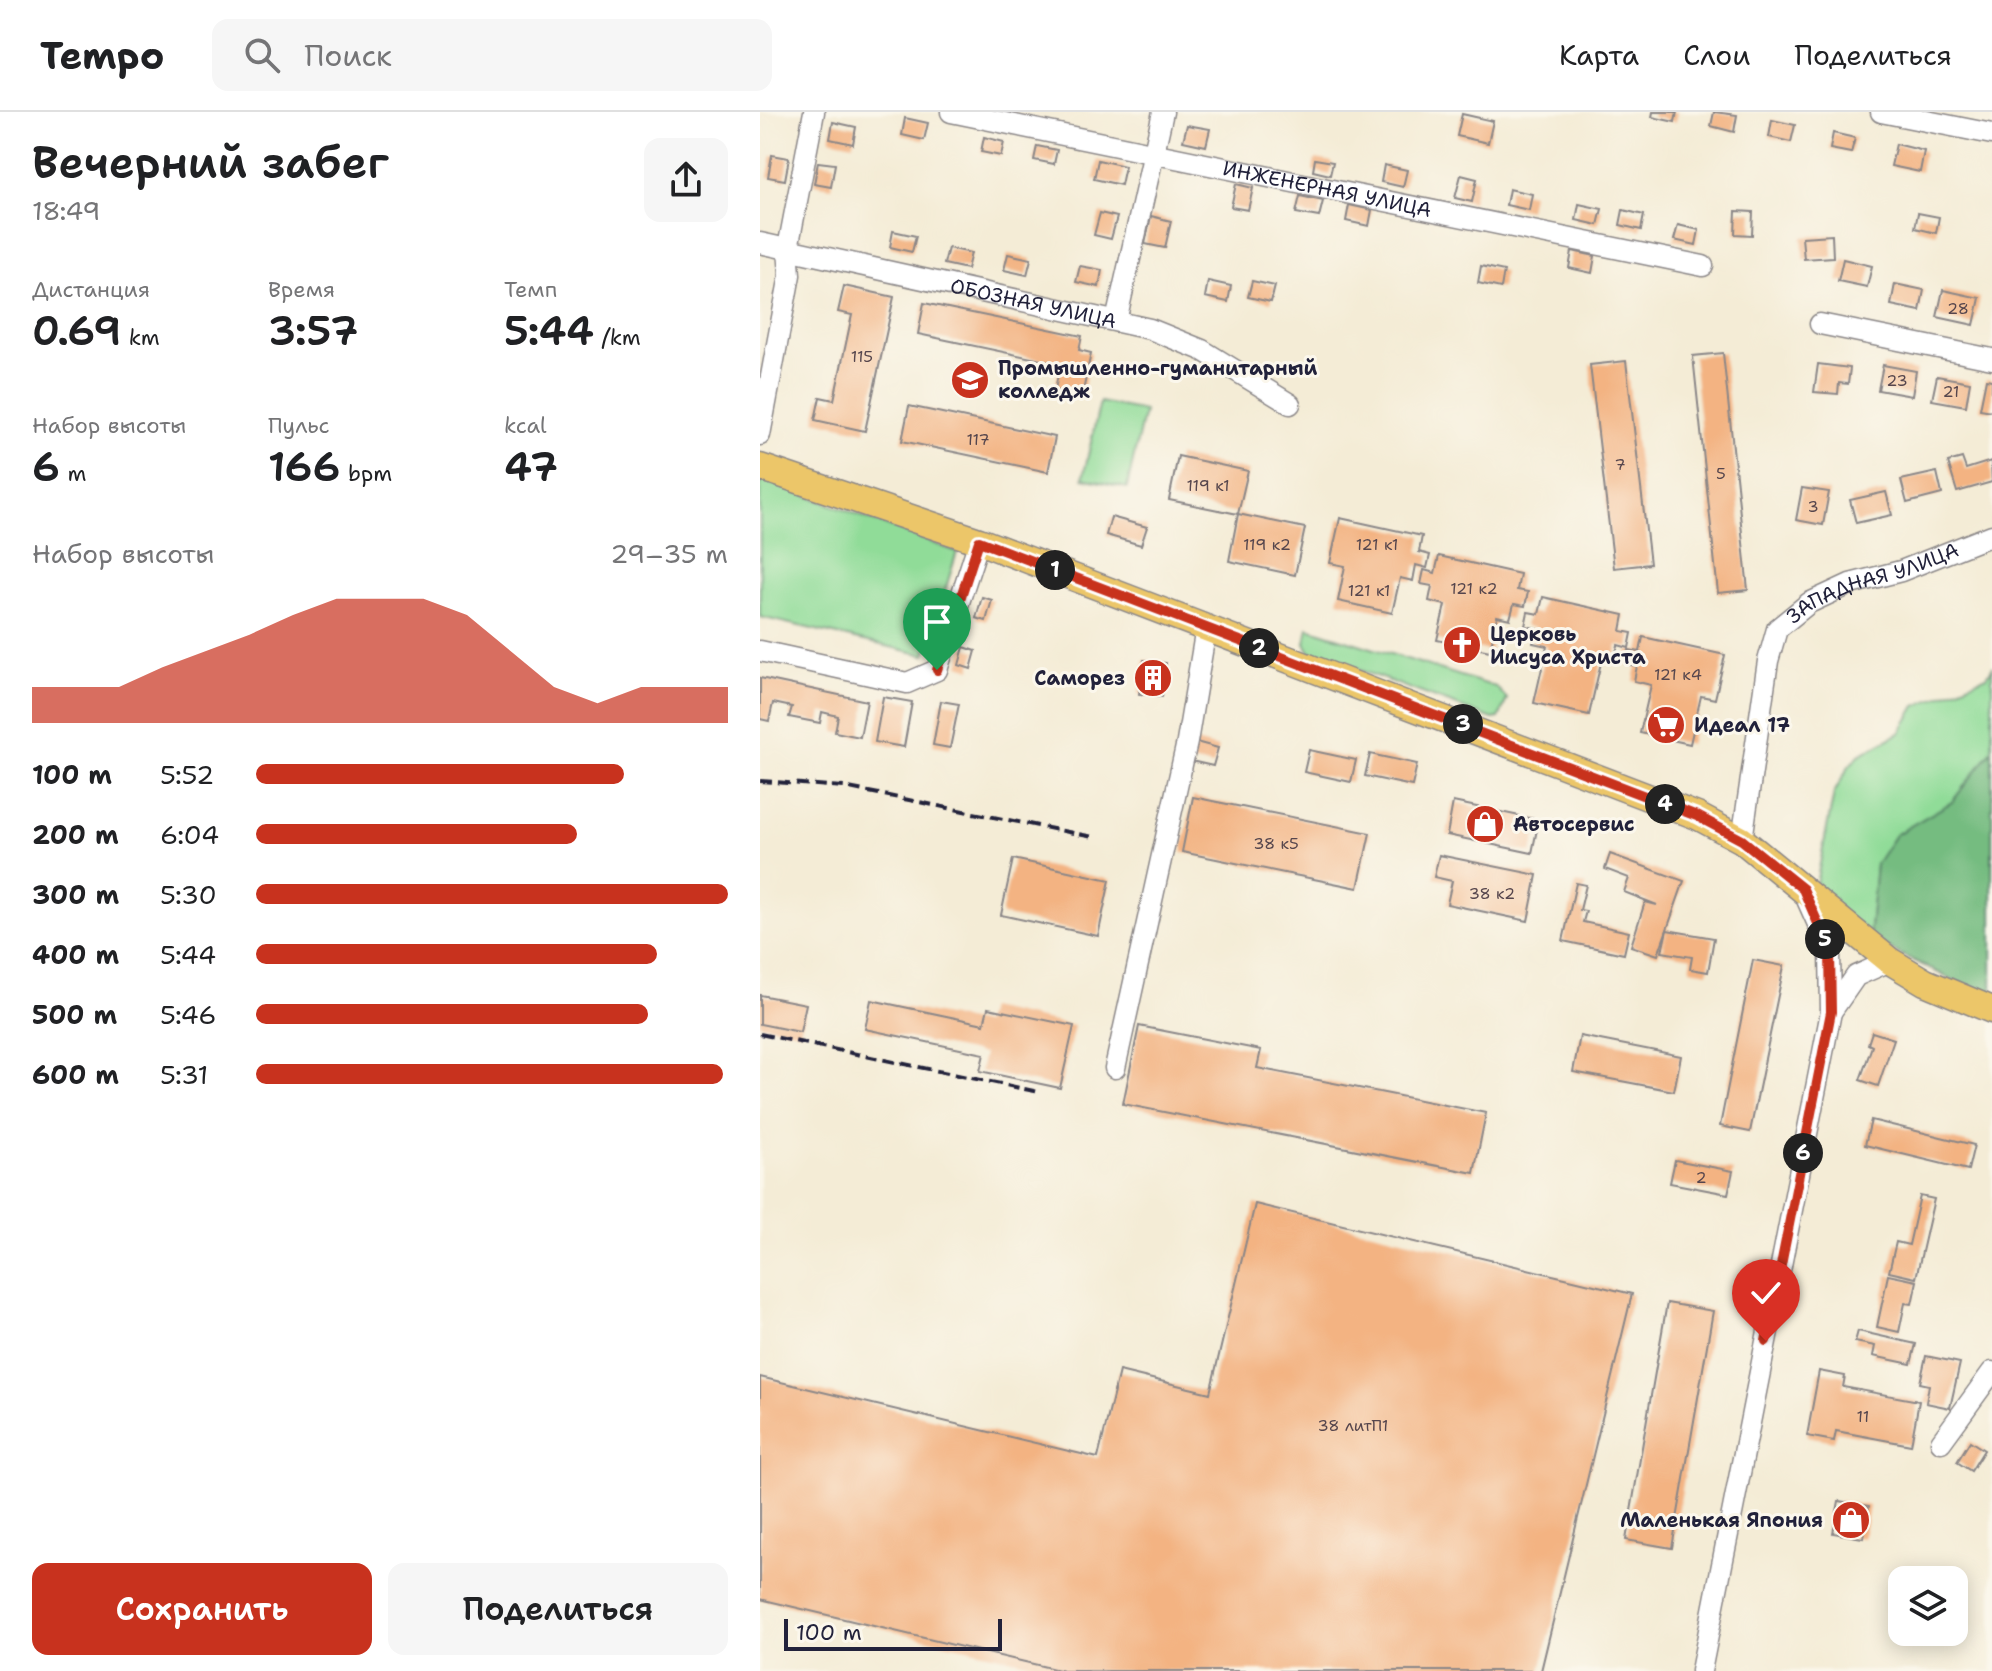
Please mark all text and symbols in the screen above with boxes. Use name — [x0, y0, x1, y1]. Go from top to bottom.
search box — [212, 19, 772, 91]
text: Tempo — [40, 30, 164, 81]
icon: search — [240, 33, 284, 77]
text: Поиск — [304, 35, 392, 76]
text: Карта — [1559, 36, 1639, 74]
text: Слои — [1683, 36, 1750, 74]
text: Поделиться — [1794, 36, 1952, 74]
text: Вечерний забег — [32, 133, 389, 192]
button: share — [644, 138, 728, 222]
street label: ИНЖЕНЕРНАЯ УЛИЦА — [1221, 155, 1434, 223]
text: 18:49 — [32, 193, 100, 228]
street label: ОБОЗНАЯ УЛИЦА — [948, 272, 1119, 334]
text: Дистанция — [32, 275, 150, 304]
text: Время — [268, 275, 335, 304]
text: Темп — [504, 275, 557, 304]
house number: 28 — [1947, 298, 1969, 319]
text: 0.69 — [32, 304, 121, 358]
text: 3:57 — [268, 304, 358, 358]
text: 5:44 — [504, 304, 594, 358]
text: km — [121, 323, 160, 352]
text: /km — [594, 323, 641, 352]
house number: 115 — [851, 346, 873, 367]
place label: Промышленно-гуманитарный колледж — [998, 355, 1317, 404]
school or university icon: Промышленно-гуманитарный колледж — [949, 359, 991, 401]
house number: 23 — [1886, 370, 1908, 391]
house number: 21 — [1942, 381, 1960, 402]
text: Набор высоты — [32, 411, 186, 440]
text: Пульс — [268, 411, 330, 440]
text: kcal — [504, 411, 547, 440]
house number: 117 — [966, 429, 990, 450]
text: 6 — [32, 440, 60, 494]
text: 166 — [268, 440, 341, 494]
text: 47 — [504, 440, 558, 494]
house number: 7 — [1614, 454, 1626, 475]
text: m — [60, 459, 86, 488]
text: bpm — [341, 459, 392, 488]
house number: 5 — [1716, 463, 1726, 484]
house number: 119 к1 — [1186, 475, 1230, 496]
house number: 3 — [1807, 496, 1819, 517]
house number: 119 к2 — [1243, 534, 1291, 555]
house number: 121 к1 — [1356, 534, 1398, 555]
text: Набор высоты — [32, 536, 214, 571]
text: 29–35 m — [610, 536, 728, 571]
street label: ЗАПАДНАЯ УЛИЦА — [1781, 536, 1962, 629]
pin: 1 — [1035, 550, 1075, 590]
text: 1 — [1050, 555, 1060, 584]
house number: 121 к2 — [1450, 578, 1498, 599]
house number: 121 к1 — [1348, 580, 1390, 601]
pin — [903, 588, 971, 670]
icon: arrive — [915, 600, 959, 644]
place label: Церковь Иисуса Христа — [1490, 621, 1646, 670]
church icon: Церковь Иисуса Христа — [1441, 624, 1483, 666]
pin: 2 — [1239, 628, 1279, 668]
text: 2 — [1251, 633, 1267, 662]
building icon: Саморез — [1132, 657, 1174, 699]
house number: 121 к4 — [1654, 664, 1702, 685]
place label: Саморез — [1034, 665, 1125, 691]
pin: 3 — [1443, 704, 1483, 744]
supermarket icon: Идеал 17 — [1645, 704, 1687, 746]
text: 3 — [1455, 709, 1471, 738]
place label: Идеал 17 — [1694, 712, 1790, 738]
text: 100 m — [32, 757, 112, 792]
text: 5:52 — [160, 757, 214, 792]
pin: 4 — [1645, 784, 1685, 824]
text: 4 — [1657, 789, 1673, 818]
shop icon: Автосервис — [1464, 803, 1506, 845]
place label: Автосервис — [1513, 811, 1635, 837]
text: 200 m — [32, 817, 119, 852]
text: 6:04 — [160, 817, 219, 852]
house number: 38 к5 — [1253, 833, 1299, 854]
text: 300 m — [32, 877, 119, 912]
text: 5:30 — [160, 877, 217, 912]
house number: 38 к2 — [1469, 883, 1515, 904]
pin: 5 — [1805, 919, 1845, 959]
text: 5 — [1818, 924, 1832, 953]
text: 400 m — [32, 937, 119, 972]
text: 5:44 — [160, 937, 216, 972]
text: 500 m — [32, 997, 117, 1032]
text: 5:46 — [160, 997, 216, 1032]
text: 600 m — [32, 1057, 119, 1092]
text: 5:31 — [160, 1057, 208, 1092]
pin: 6 — [1783, 1133, 1823, 1173]
text: 6 — [1795, 1138, 1811, 1167]
house number: 2 — [1695, 1167, 1707, 1188]
pin — [1732, 1259, 1800, 1341]
icon: check — [1744, 1271, 1788, 1315]
house number: 11 — [1857, 1406, 1869, 1427]
house number: 38 литП1 — [1318, 1415, 1388, 1436]
shop icon: Маленькая Япония — [1830, 1499, 1872, 1541]
place label: Маленькая Япония — [1620, 1507, 1823, 1533]
button: Сохранить — [32, 1563, 372, 1655]
button: Поделиться — [388, 1563, 728, 1655]
map controls — [1888, 1566, 1968, 1646]
button: layers — [1888, 1566, 1968, 1646]
scale bar — [784, 1615, 1002, 1651]
text: 100 m — [796, 1618, 862, 1647]

